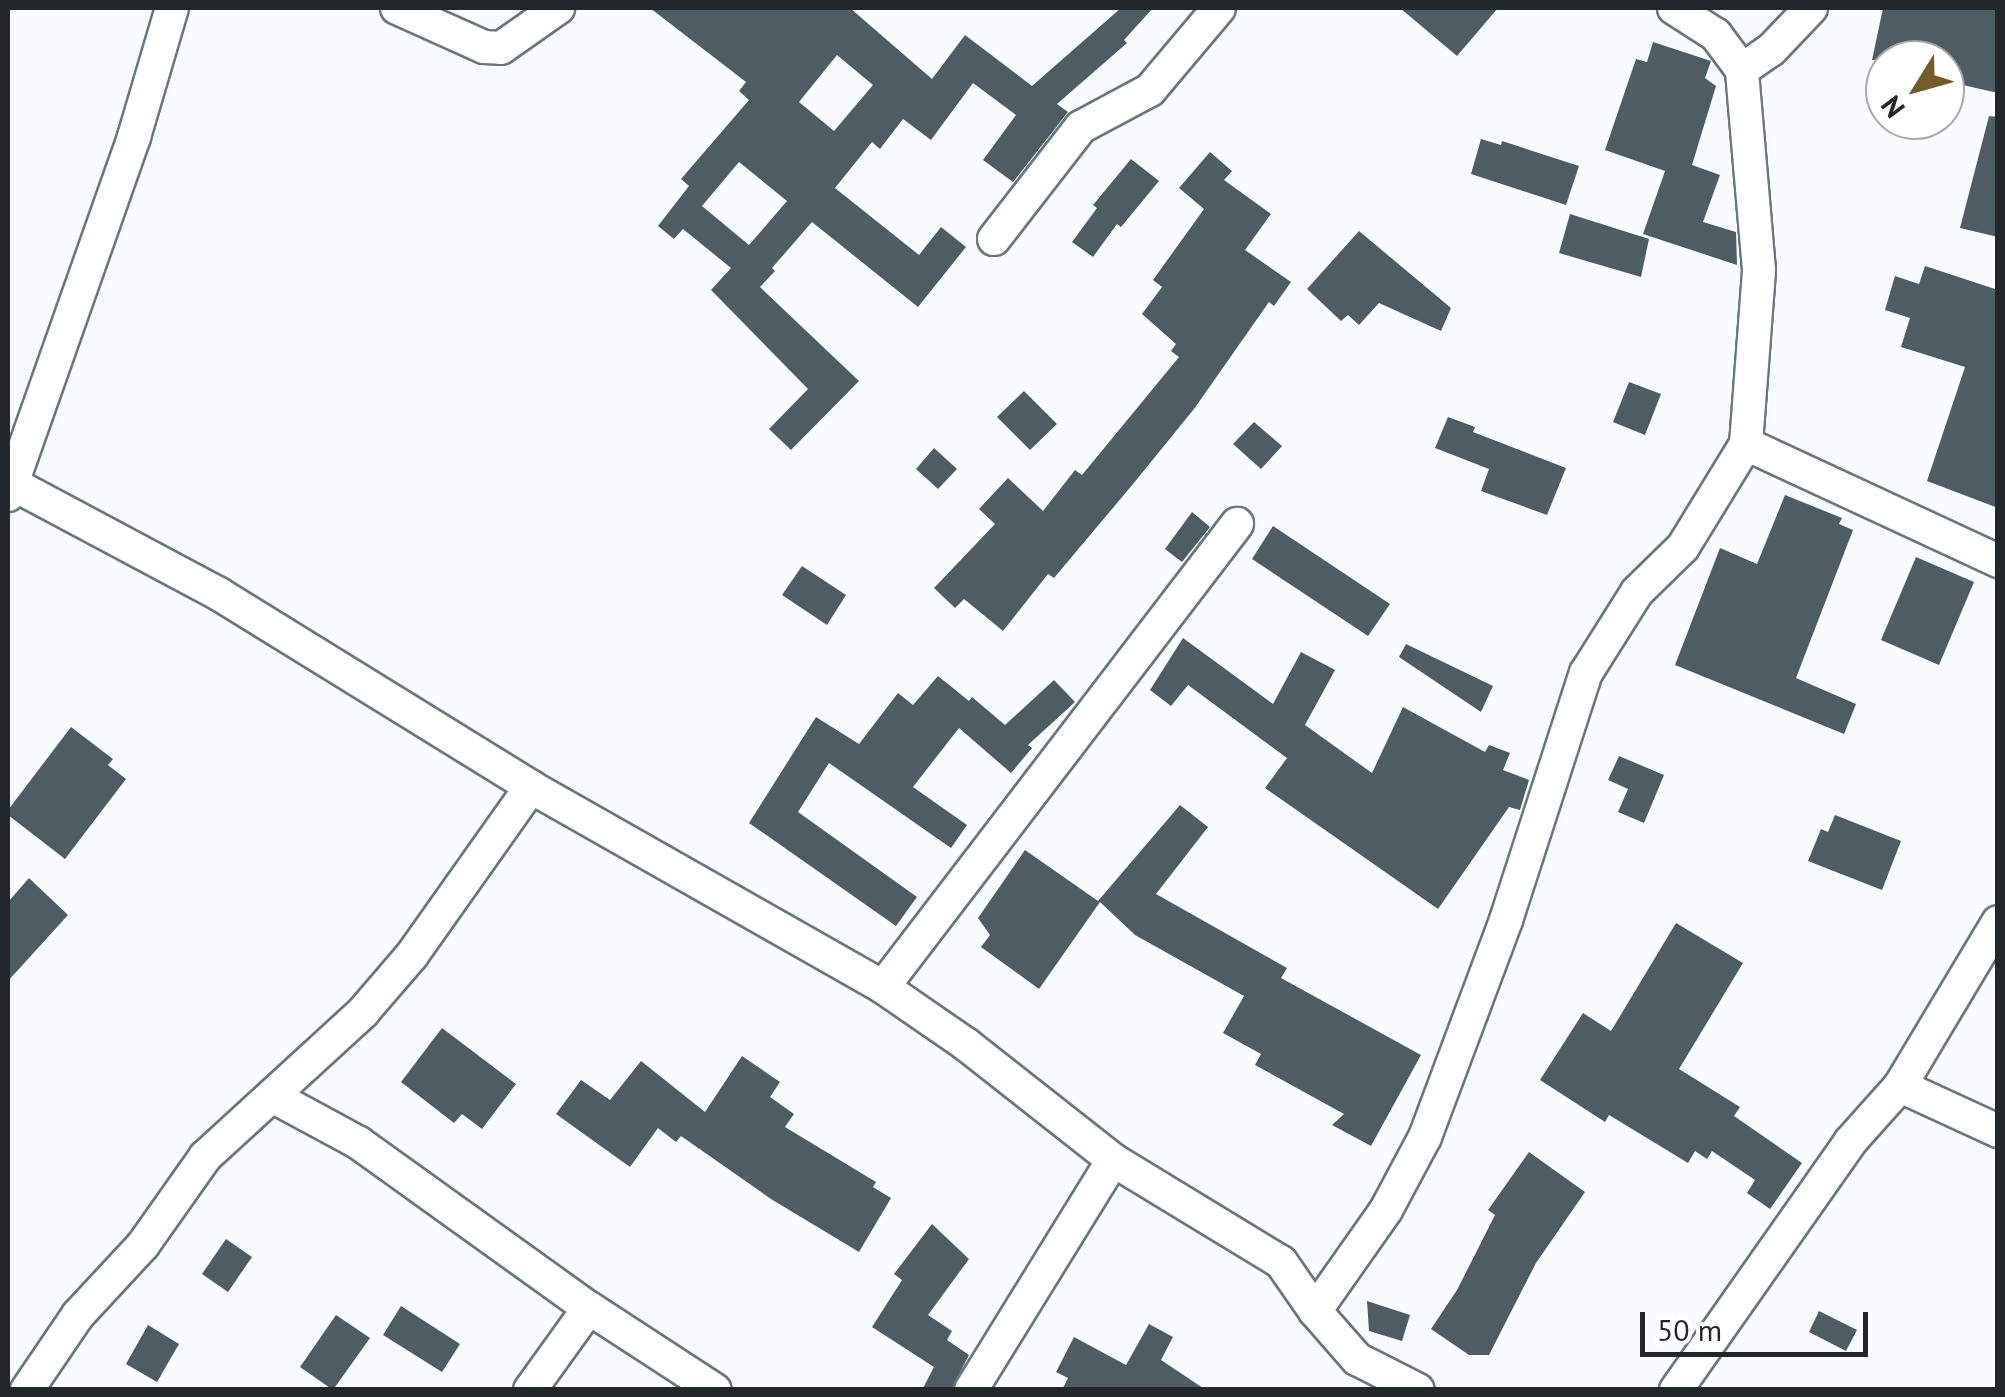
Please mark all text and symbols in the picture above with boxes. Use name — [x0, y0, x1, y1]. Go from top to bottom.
north arrow — [1865, 40, 1965, 140]
text: N — [1872, 89, 1913, 126]
scale bar — [1645, 1292, 1872, 1354]
text: 50 m — [1657, 1310, 1722, 1349]

